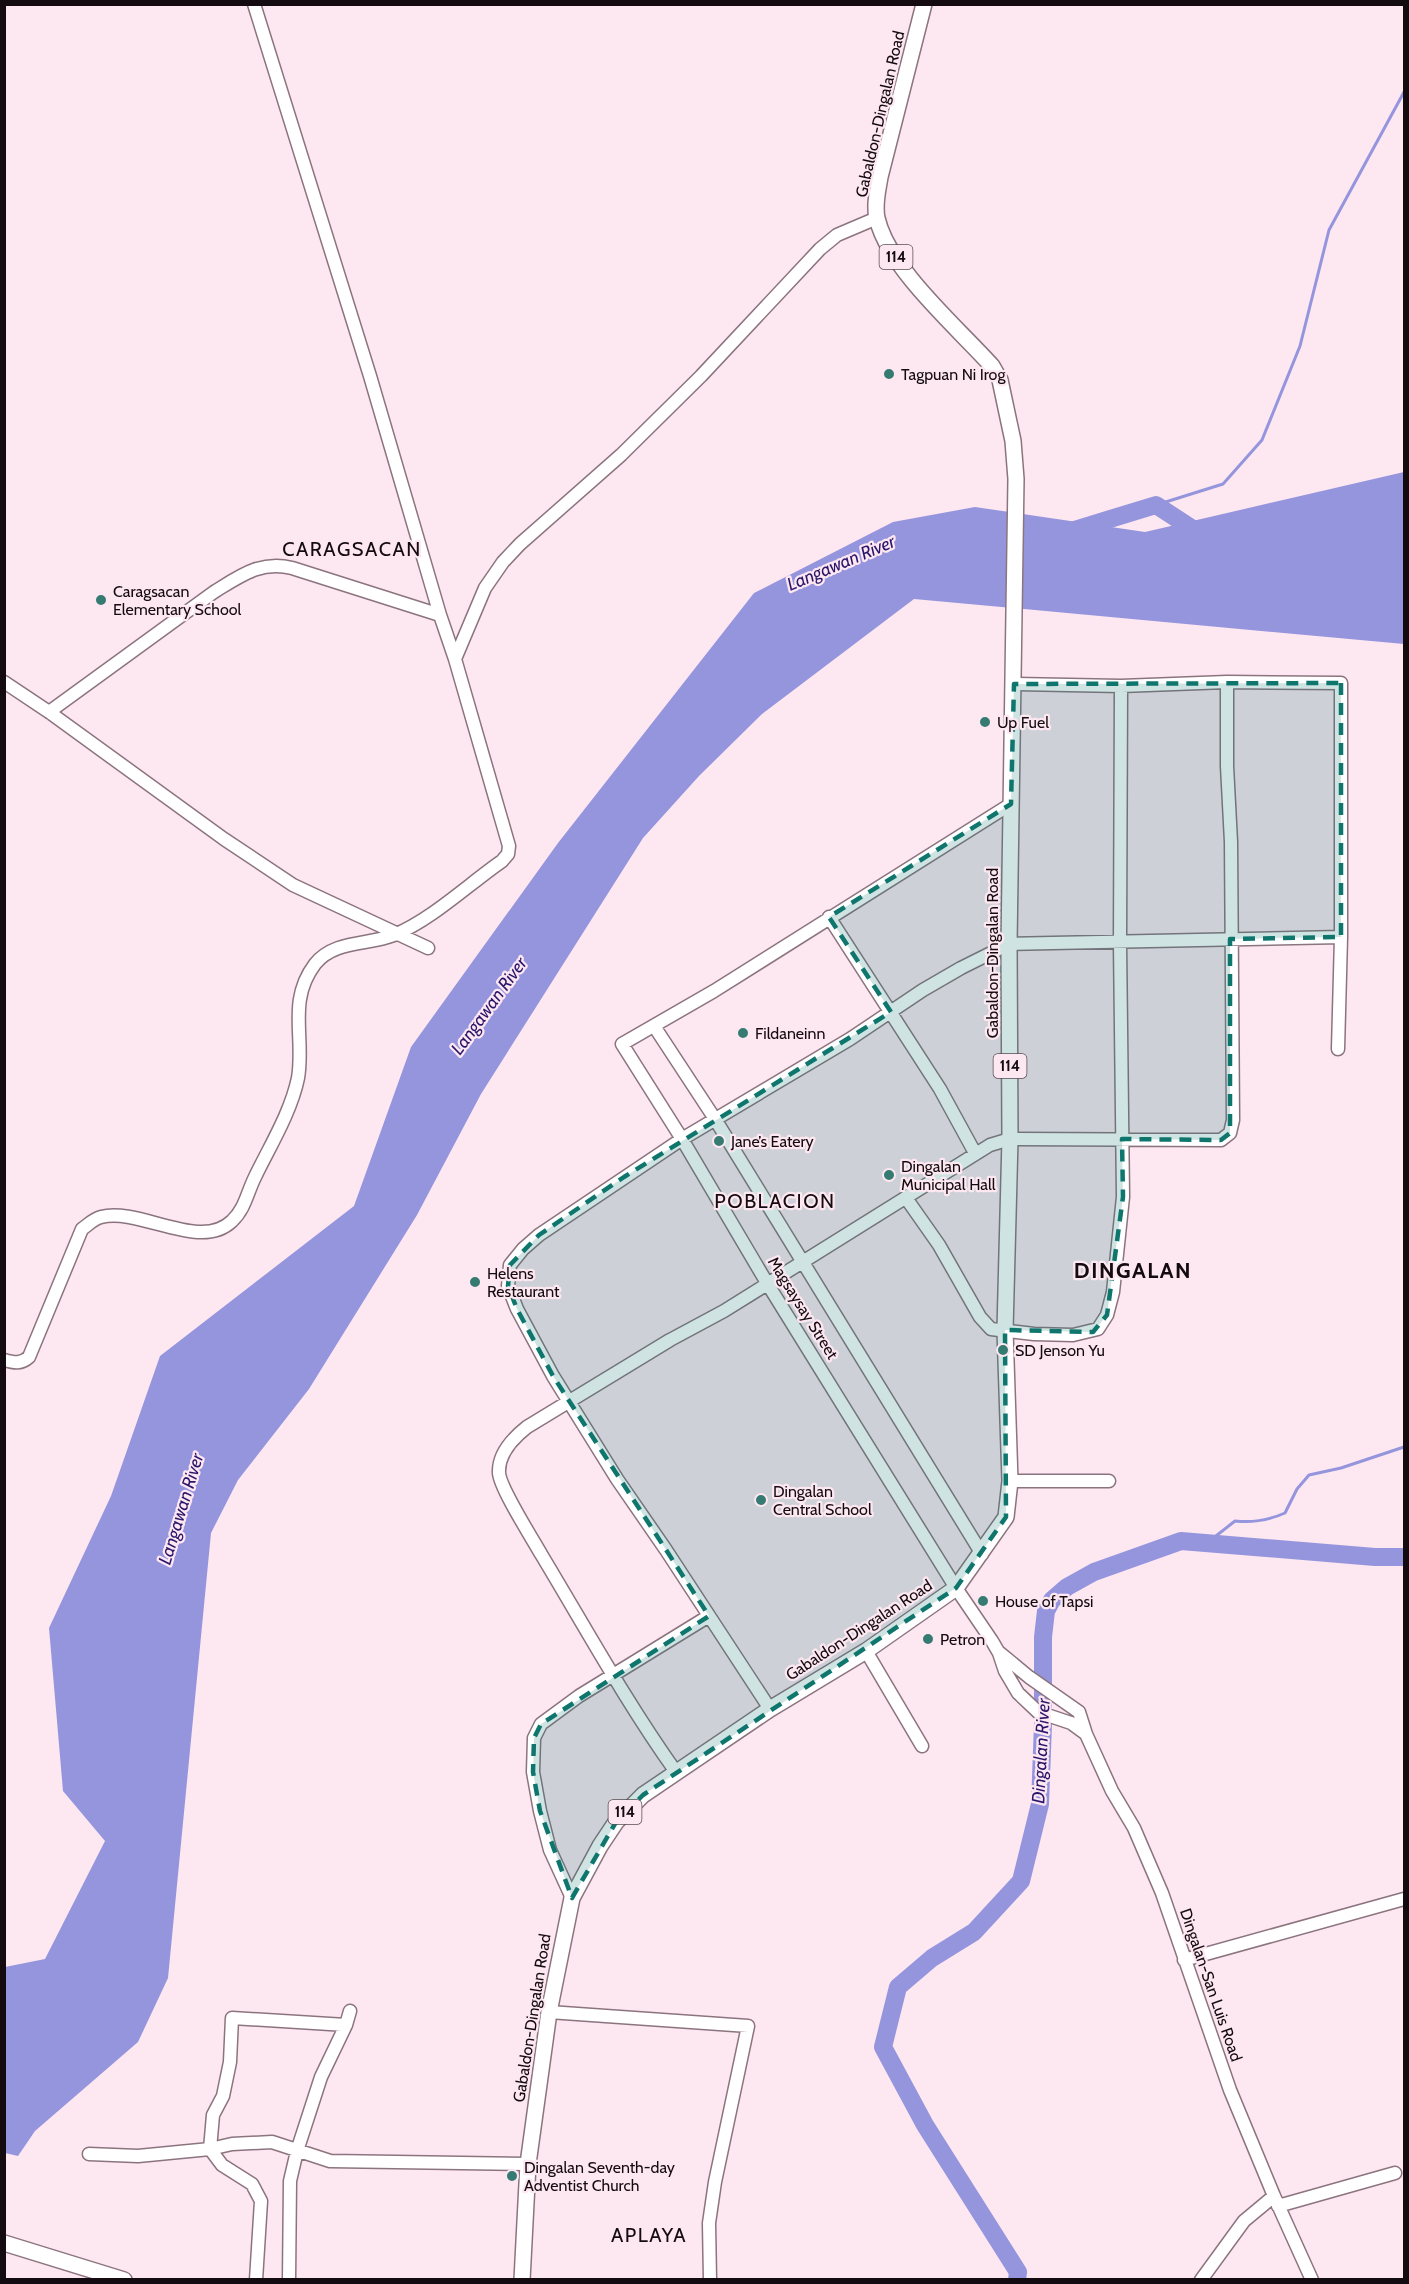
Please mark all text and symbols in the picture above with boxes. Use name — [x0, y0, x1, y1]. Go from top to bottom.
street label: Gabaldon-Dingalan Road — [852, 29, 908, 199]
road number: 114 — [880, 245, 912, 269]
place label: Tagpuan Ni Irog — [901, 365, 1006, 384]
marker: Tagpuan Ni Irog — [882, 367, 896, 381]
water label: Langawan River — [784, 530, 900, 596]
district label: CARAGSACAN — [282, 537, 422, 561]
place label: Caragsacan Elementary School — [113, 582, 241, 619]
marker: Caragsacan Elementary School — [94, 593, 108, 607]
place label: Up Fuel — [997, 713, 1049, 732]
marker: Up Fuel — [978, 715, 992, 729]
street label: Gabaldon-Dingalan Road — [983, 868, 1002, 1038]
water label: Langawan River — [446, 952, 533, 1059]
place label: Fildaneinn — [755, 1024, 825, 1043]
marker: Fildaneinn — [736, 1026, 750, 1040]
road number: 114 — [994, 1054, 1026, 1078]
place label: Jane’s Eatery — [730, 1132, 814, 1151]
marker: Jane’s Eatery — [712, 1134, 726, 1148]
place label: Dingalan Municipal Hall — [901, 1157, 996, 1194]
marker: Dingalan Municipal Hall — [882, 1168, 896, 1182]
district label: POBLACION — [714, 1189, 836, 1213]
street label: Magsaysay Street — [764, 1253, 842, 1363]
district label: DINGALAN — [1074, 1257, 1192, 1284]
place label: Helens Restaurant — [487, 1264, 560, 1301]
marker: Helens Restaurant — [468, 1275, 482, 1289]
place label: SD Jenson Yu — [1015, 1341, 1105, 1360]
marker: SD Jenson Yu — [996, 1343, 1010, 1357]
water label: Langawan River — [154, 1449, 209, 1567]
place label: Dingalan Central School — [773, 1482, 872, 1519]
marker: Dingalan Central School — [754, 1493, 768, 1507]
street label: Gabaldon-Dingalan Road — [782, 1576, 936, 1684]
place label: House of Tapsi — [995, 1592, 1093, 1611]
marker: House of Tapsi — [976, 1594, 990, 1608]
place label: Petron — [940, 1630, 985, 1649]
marker: Petron — [921, 1632, 935, 1646]
water label: Dingalan River — [1027, 1696, 1055, 1804]
road number: 114 — [608, 1800, 642, 1824]
street label: Dingalan-San Luis Road — [1176, 1906, 1246, 2064]
street label: Gabaldon-Dingalan Road — [509, 1932, 555, 2104]
place label: Dingalan Seventh-day Adventist Church — [524, 2158, 675, 2195]
marker: Dingalan Seventh-day Adventist Church — [505, 2169, 519, 2183]
district label: APLAYA — [611, 2223, 687, 2247]

